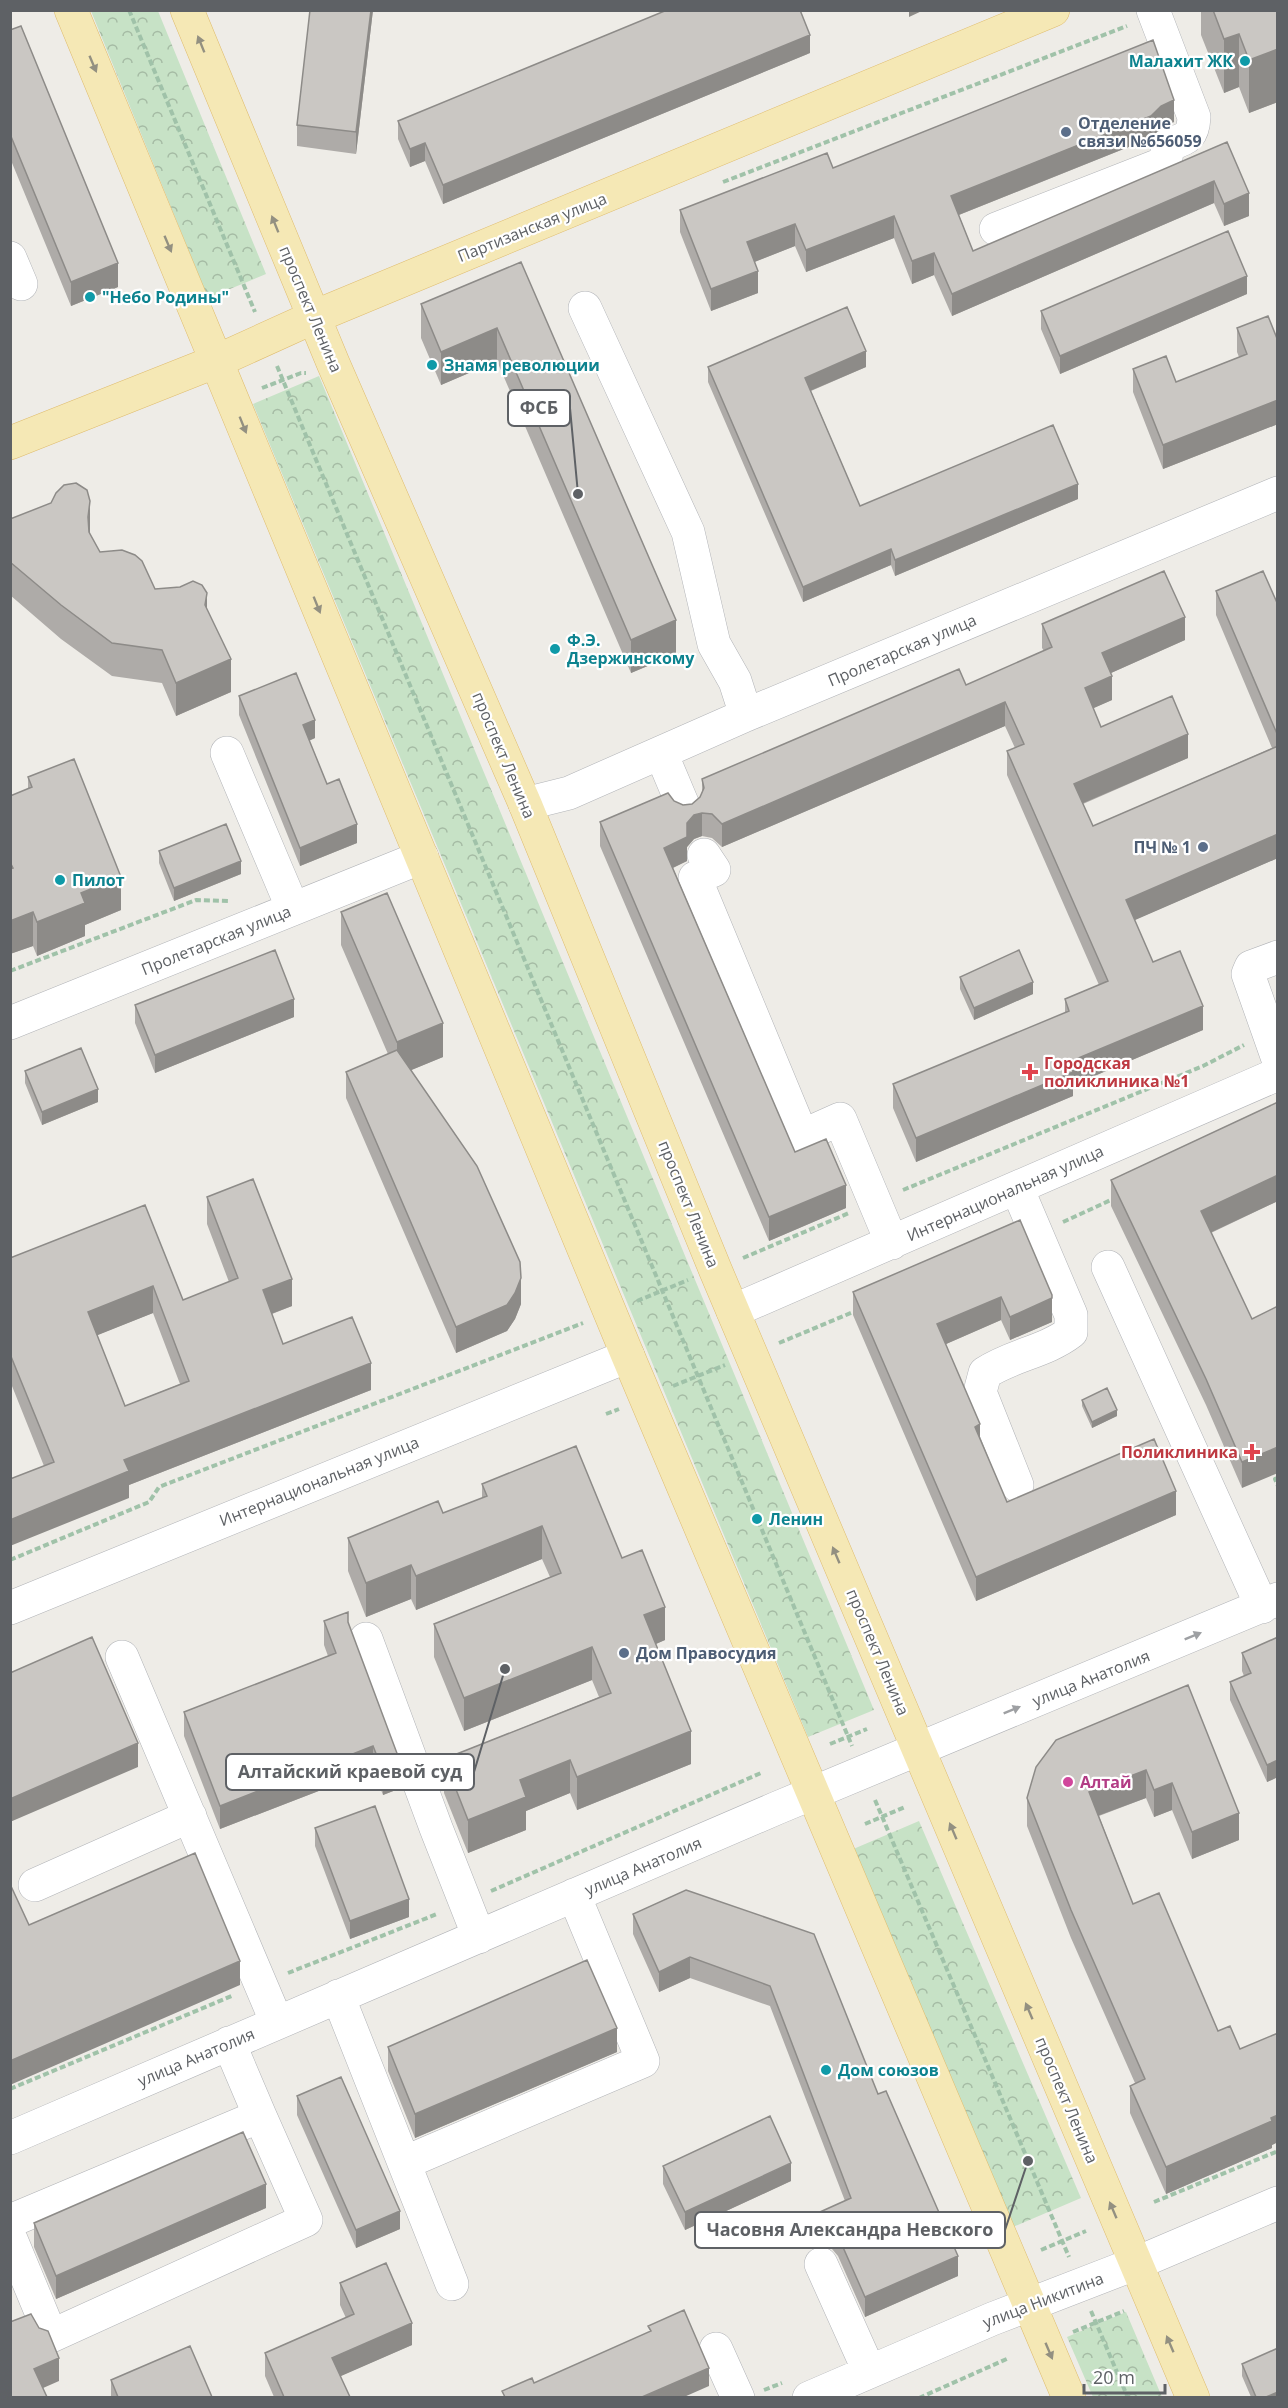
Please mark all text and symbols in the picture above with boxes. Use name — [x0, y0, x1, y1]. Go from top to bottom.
one-way arrow — [196, 35, 205, 53]
place label: Малахит ЖК — [1129, 50, 1233, 72]
marker: Малахит ЖК — [1238, 54, 1252, 68]
one-way arrow — [88, 56, 98, 74]
place label: Отделение связи №656059 — [1078, 112, 1202, 152]
marker: Отделение связи №656059 — [1059, 125, 1073, 139]
street label: Партизанская улица — [454, 187, 610, 267]
one-way arrow — [270, 215, 279, 233]
one-way arrow — [163, 236, 173, 254]
street label: проспект Ленина — [274, 242, 348, 376]
place label: "Небо Родины" — [102, 286, 229, 308]
marker: "Небо Родины" — [83, 290, 97, 304]
place label: Знамя революции — [444, 354, 600, 376]
marker: Знамя революции — [425, 358, 439, 372]
callout: ФСБ — [508, 390, 570, 426]
text: ФСБ — [520, 395, 558, 419]
one-way arrow — [238, 416, 248, 434]
one-way arrow — [312, 596, 322, 614]
street label: Пролетарская улица — [824, 609, 980, 691]
place label: Ф.Э. Дзержинскому — [567, 629, 695, 669]
marker: Ф.Э. Дзержинскому — [548, 642, 562, 656]
street label: проспект Ленина — [467, 688, 541, 822]
place label: ПЧ № 1 — [1134, 836, 1191, 858]
marker: ПЧ № 1 — [1196, 840, 1210, 854]
place label: Пилот — [72, 869, 125, 891]
marker: Пилот — [53, 873, 67, 887]
street label: Пролетарская улица — [138, 900, 294, 980]
place label: Городская поликлиника №1 — [1044, 1052, 1189, 1092]
marker: Городская поликлиника №1 — [1021, 1063, 1039, 1081]
street label: проспект Ленина — [653, 1137, 725, 1271]
street label: Интернациональная улица — [903, 1140, 1107, 1246]
street label: Интернациональная улица — [216, 1431, 422, 1531]
place label: Поликлиника — [1121, 1441, 1238, 1463]
marker: Поликлиника — [1243, 1443, 1261, 1461]
place label: Ленин — [769, 1508, 823, 1530]
marker: Ленин — [750, 1512, 764, 1526]
one-way arrow — [831, 1545, 841, 1563]
street label: проспект Ленина — [841, 1585, 915, 1719]
one-way arrow — [1184, 1631, 1202, 1641]
place label: Дом Правосудия — [636, 1642, 776, 1664]
street label: улица Анатолия — [1029, 1644, 1153, 1712]
marker: Дом Правосудия — [617, 1646, 631, 1660]
one-way arrow — [1004, 1705, 1022, 1715]
callout: Алтайский краевой суд — [226, 1754, 474, 1790]
text: Алтайский краевой суд — [238, 1759, 462, 1783]
place label: Алтай — [1080, 1771, 1131, 1793]
marker: Алтай — [1061, 1775, 1075, 1789]
one-way arrow — [948, 1822, 958, 1840]
street label: улица Анатолия — [581, 1831, 705, 1901]
one-way arrow — [1024, 2001, 1034, 2019]
street label: улица Анатолия — [134, 2022, 258, 2092]
street label: проспект Ленина — [1030, 2033, 1104, 2167]
place label: Дом союзов — [838, 2059, 939, 2081]
marker: Дом союзов — [819, 2063, 833, 2077]
one-way arrow — [1108, 2200, 1118, 2218]
callout: Часовня Александра Невского — [695, 2212, 1005, 2248]
text: Часовня Александра Невского — [707, 2217, 993, 2241]
street label: улица Никитина — [980, 2267, 1106, 2333]
one-way arrow — [1165, 2334, 1175, 2352]
one-way arrow — [1045, 2342, 1054, 2360]
scale bar — [1084, 2357, 1165, 2395]
text: 20 m — [1093, 2365, 1135, 2389]

